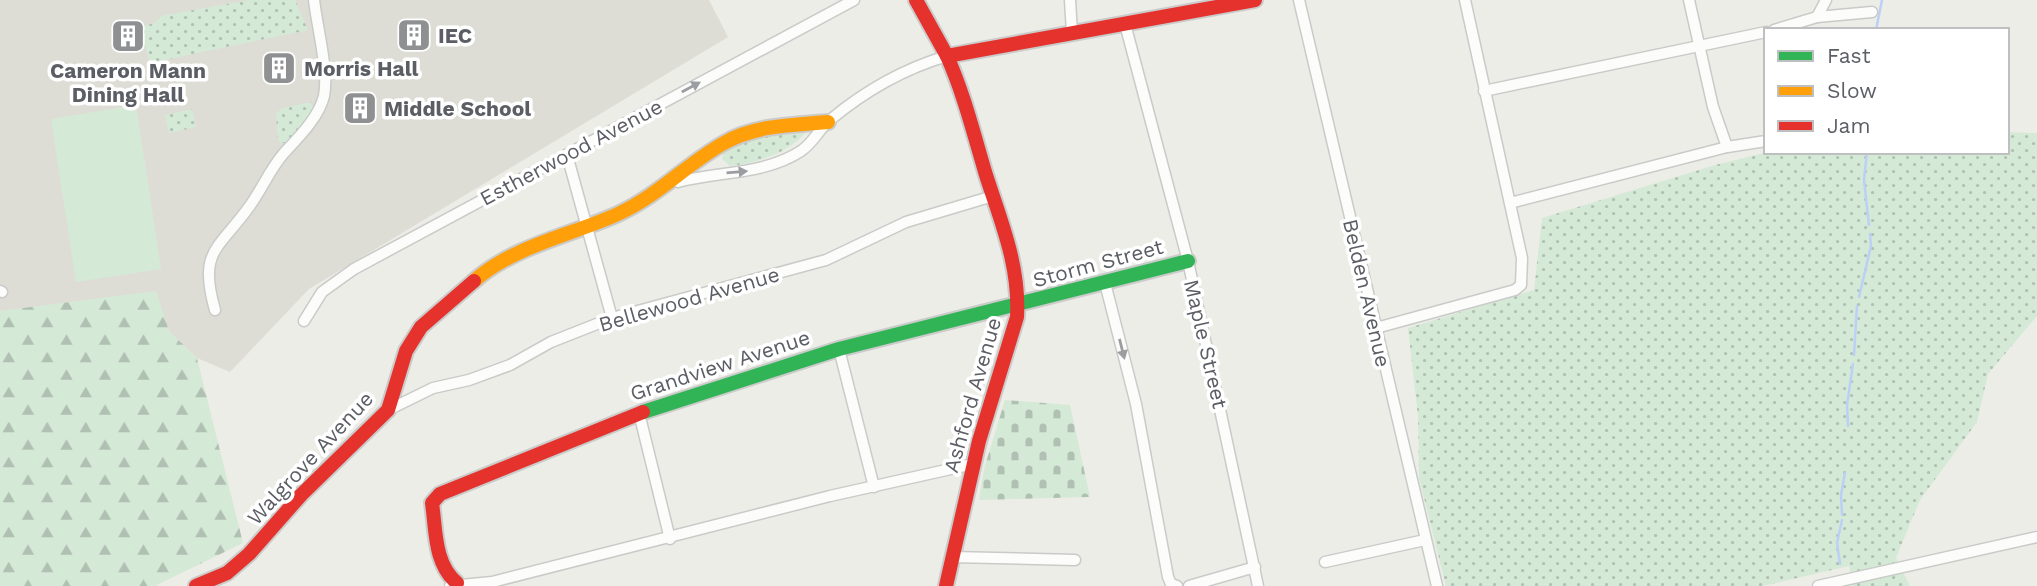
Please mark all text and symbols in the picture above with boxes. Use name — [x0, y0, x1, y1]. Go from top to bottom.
building icon: IEC — [395, 16, 433, 54]
building icon: Cameron Mann Dining Hall — [109, 17, 147, 55]
place label: IEC — [438, 23, 472, 48]
legend — [1764, 28, 2009, 154]
text: Fast — [1827, 43, 1871, 68]
building icon: Morris Hall — [260, 49, 298, 87]
place label: Morris Hall — [304, 56, 419, 81]
place label: Cameron Mann Dining Hall — [50, 58, 206, 107]
text: Slow — [1827, 78, 1877, 103]
one-way arrow — [682, 82, 702, 94]
building icon: Middle School — [341, 89, 379, 127]
street label: Estherwood Avenue — [475, 93, 667, 211]
place label: Middle School — [384, 96, 531, 121]
text: Jam — [1827, 113, 1870, 138]
one-way arrow — [727, 166, 749, 177]
street label: Belden Avenue — [1338, 217, 1396, 369]
street label: Storm Street — [1030, 234, 1166, 292]
street label: Bellewood Avenue — [596, 261, 782, 337]
street label: Maple Street — [1179, 277, 1233, 411]
street label: Ashford Avenue — [938, 315, 1006, 475]
street label: Grandview Avenue — [627, 324, 813, 406]
one-way arrow — [1117, 338, 1128, 360]
street label: Walgrove Avenue — [242, 386, 378, 530]

